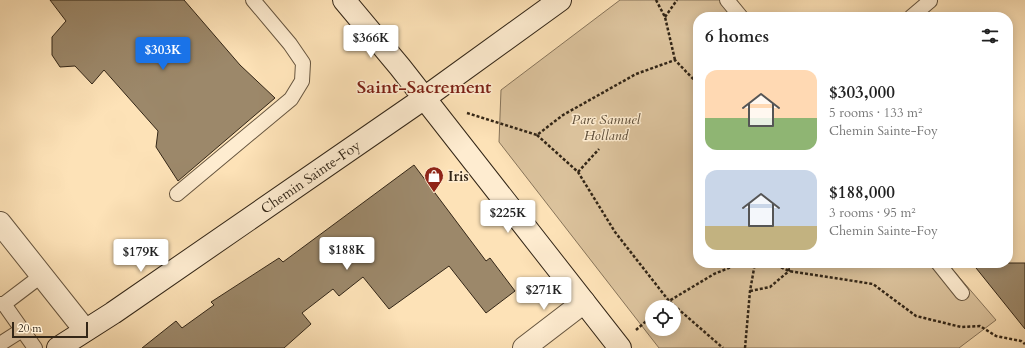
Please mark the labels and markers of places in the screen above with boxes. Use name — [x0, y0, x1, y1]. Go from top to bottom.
pin: $366K — [343, 25, 399, 59]
pin: $303K — [135, 37, 191, 71]
shop icon: Iris — [423, 165, 445, 193]
place label: Iris — [448, 167, 469, 186]
pin: $225K — [480, 200, 536, 234]
pin: $188K — [319, 237, 375, 271]
pin: $179K — [113, 239, 169, 273]
pin: $271K — [516, 277, 572, 311]

